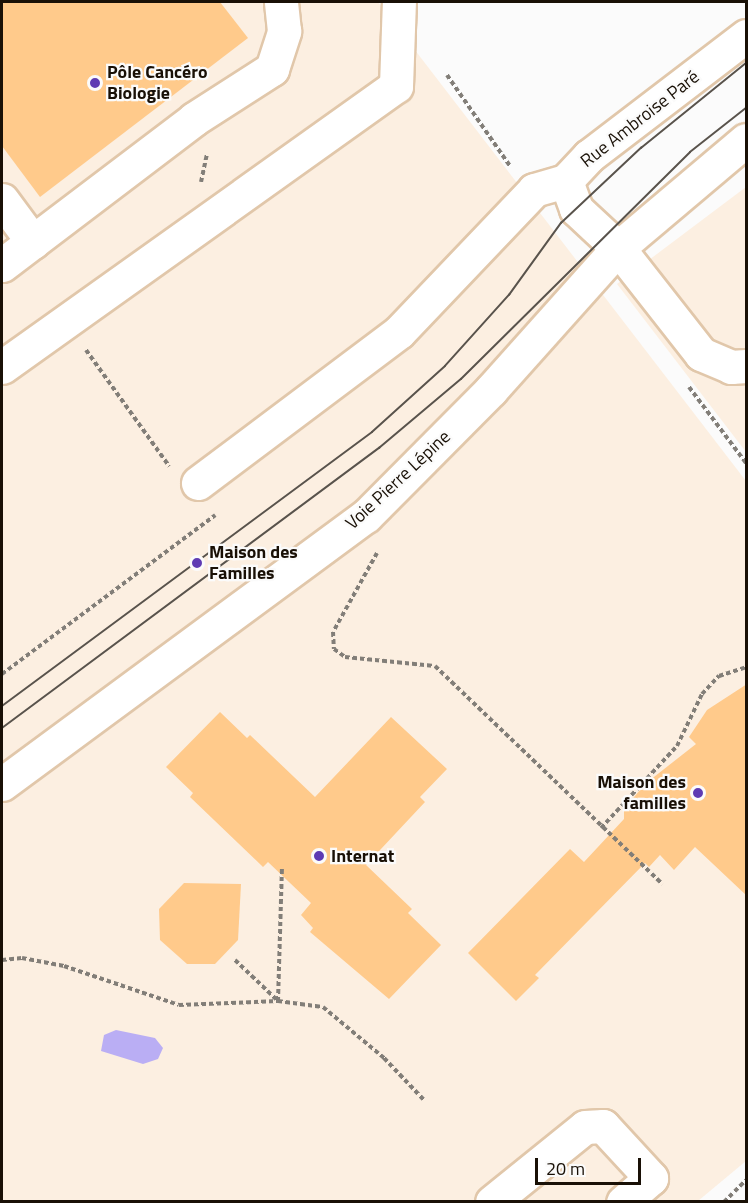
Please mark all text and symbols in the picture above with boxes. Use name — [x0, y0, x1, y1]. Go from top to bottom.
place label: Pôle Cancéro Biologie — [107, 62, 208, 104]
street label: Rue Ambroise Paré — [576, 66, 704, 172]
marker: Pôle Cancéro Biologie — [88, 76, 102, 90]
street label: Voie Pierre Lépine — [341, 426, 455, 534]
place label: Maison des Familles — [209, 542, 298, 584]
marker: Maison des Familles — [190, 556, 204, 570]
place label: Maison des familles — [597, 772, 686, 814]
marker: Maison des familles — [691, 786, 705, 800]
place label: Internat — [331, 845, 394, 867]
marker: Internat — [312, 849, 326, 863]
scale bar — [538, 1146, 644, 1184]
text: 20 m — [546, 1155, 585, 1182]

